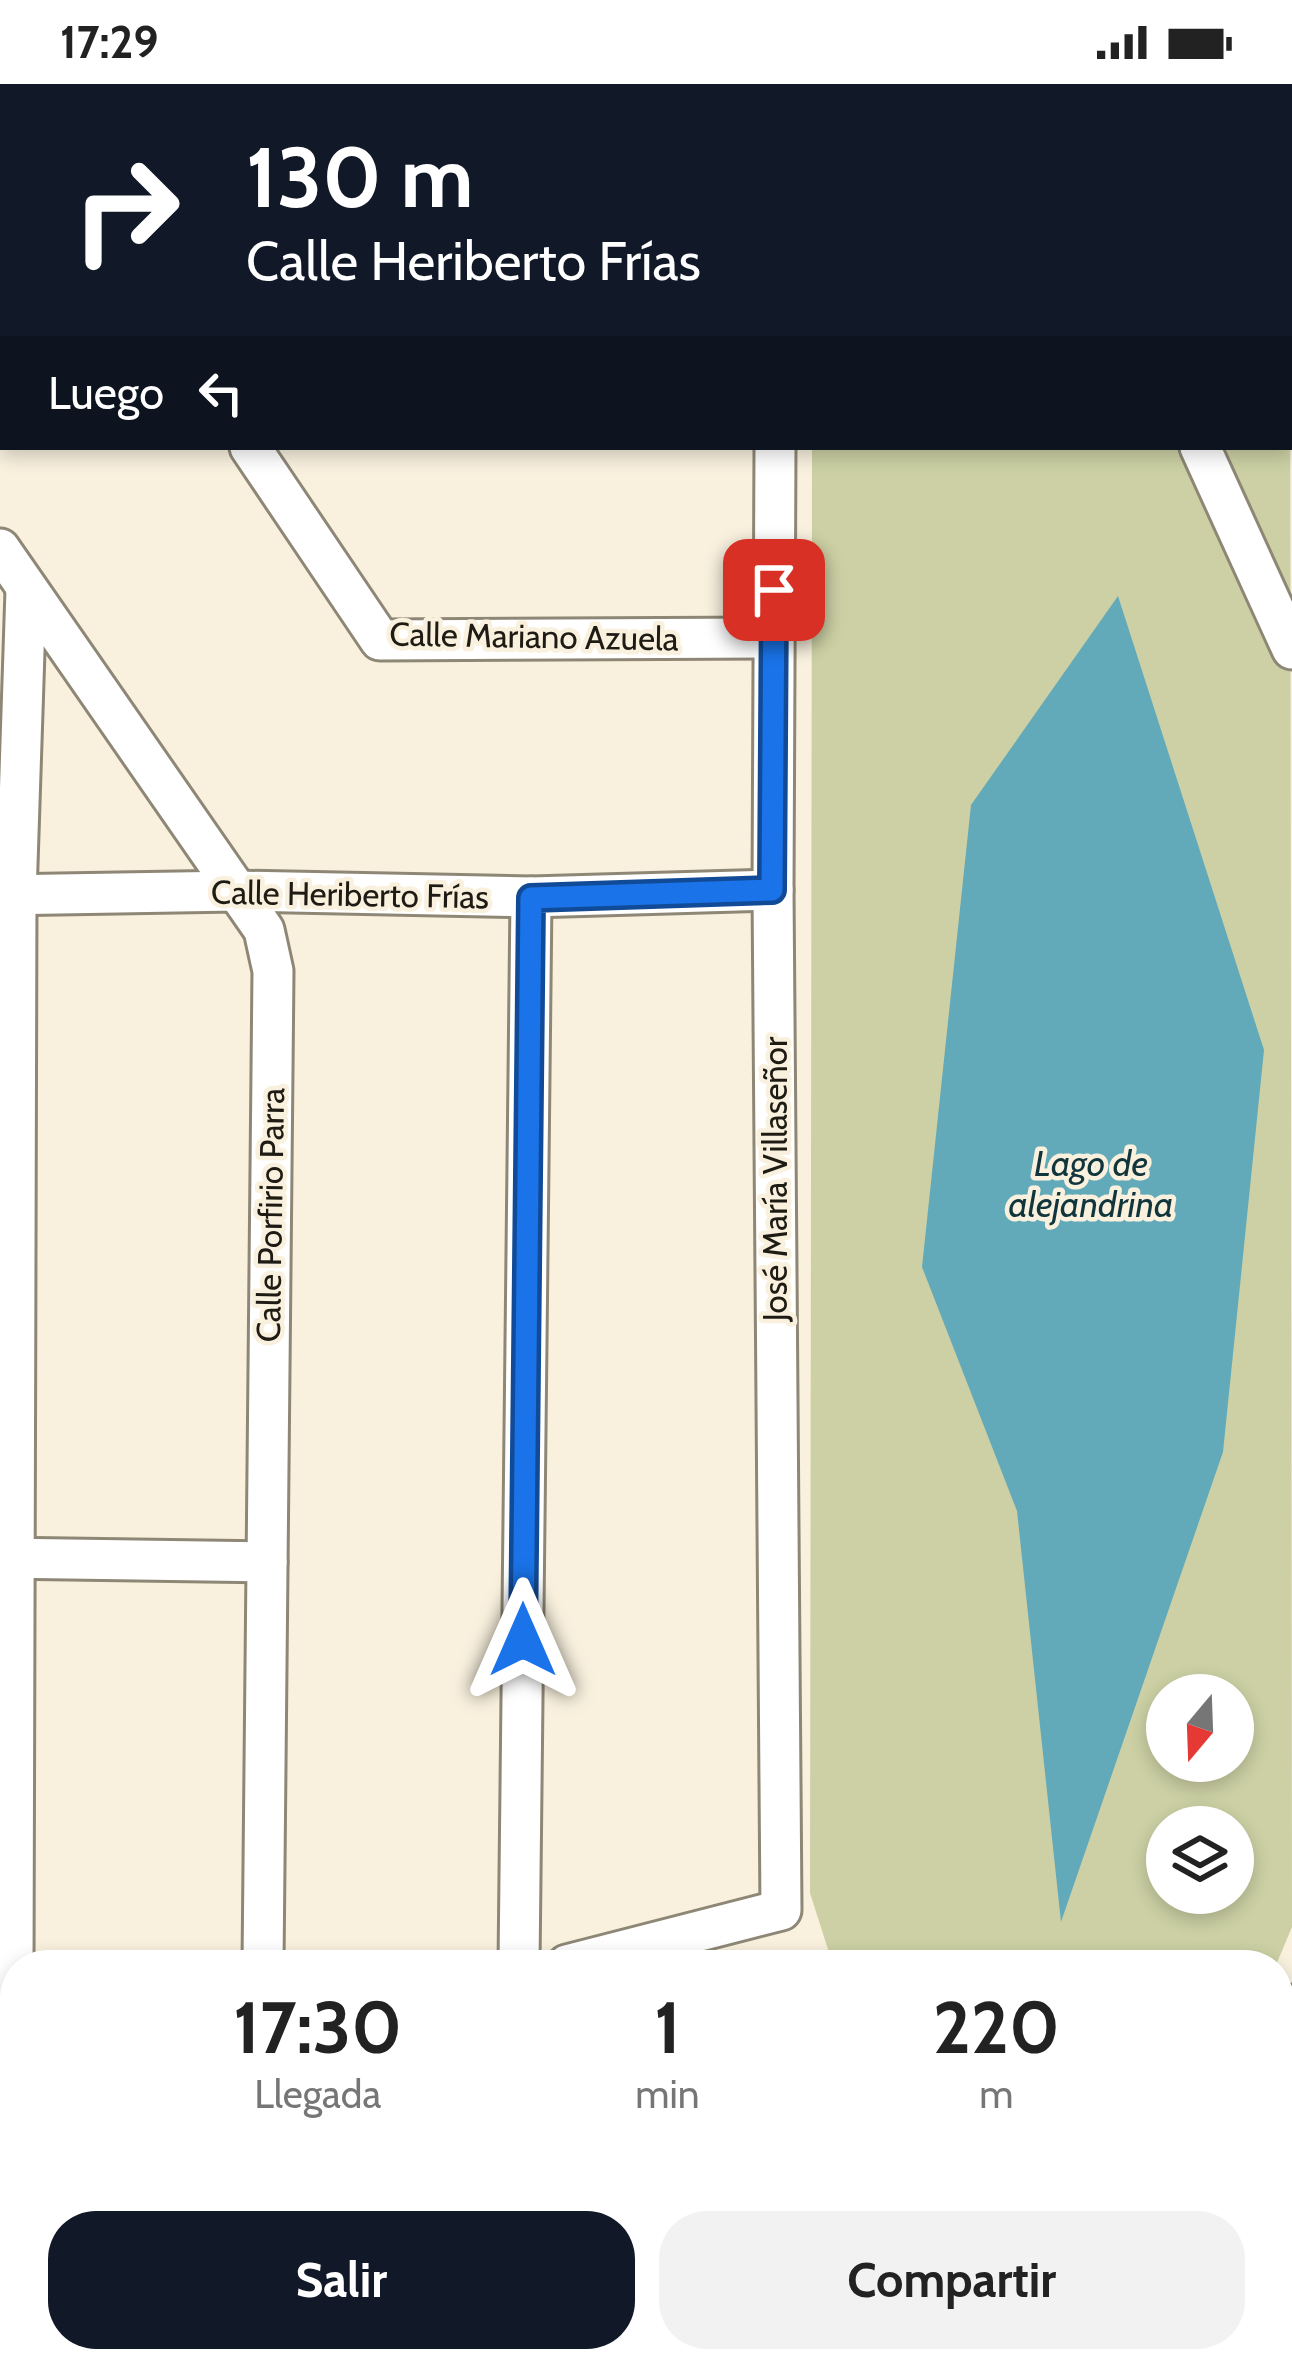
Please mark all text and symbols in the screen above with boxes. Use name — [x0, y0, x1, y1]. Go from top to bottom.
text: 17:29 — [60, 15, 159, 69]
text: 130 m — [246, 126, 473, 228]
icon: right — [48, 132, 204, 288]
text: Calle Heriberto Frías — [246, 228, 701, 294]
icon: left — [188, 360, 254, 426]
text: Luego — [48, 366, 164, 420]
pin — [723, 539, 825, 641]
icon: arrive — [741, 557, 807, 623]
street label: Calle Mariano Azuela — [389, 613, 679, 659]
street label: Calle Heriberto Frías — [211, 872, 489, 916]
street label: José María Villaseñor — [755, 1036, 795, 1322]
street label: Calle Porfirio Parra — [248, 1087, 292, 1343]
water label: Lago de alejandrina — [1008, 1141, 1174, 1226]
position arrow — [460, 1577, 586, 1703]
north arrow — [1146, 1674, 1254, 1782]
map controls — [1146, 1674, 1254, 1914]
button: layers — [1146, 1806, 1254, 1914]
text: 17:30 — [233, 1984, 402, 2071]
text: 1 — [654, 1984, 681, 2071]
text: 220 — [933, 1984, 1060, 2071]
text: Llegada — [254, 2070, 381, 2118]
text: min — [635, 2070, 700, 2118]
text: m — [979, 2070, 1013, 2118]
button: Salir — [48, 2211, 635, 2349]
button: Compartir — [659, 2211, 1245, 2349]

